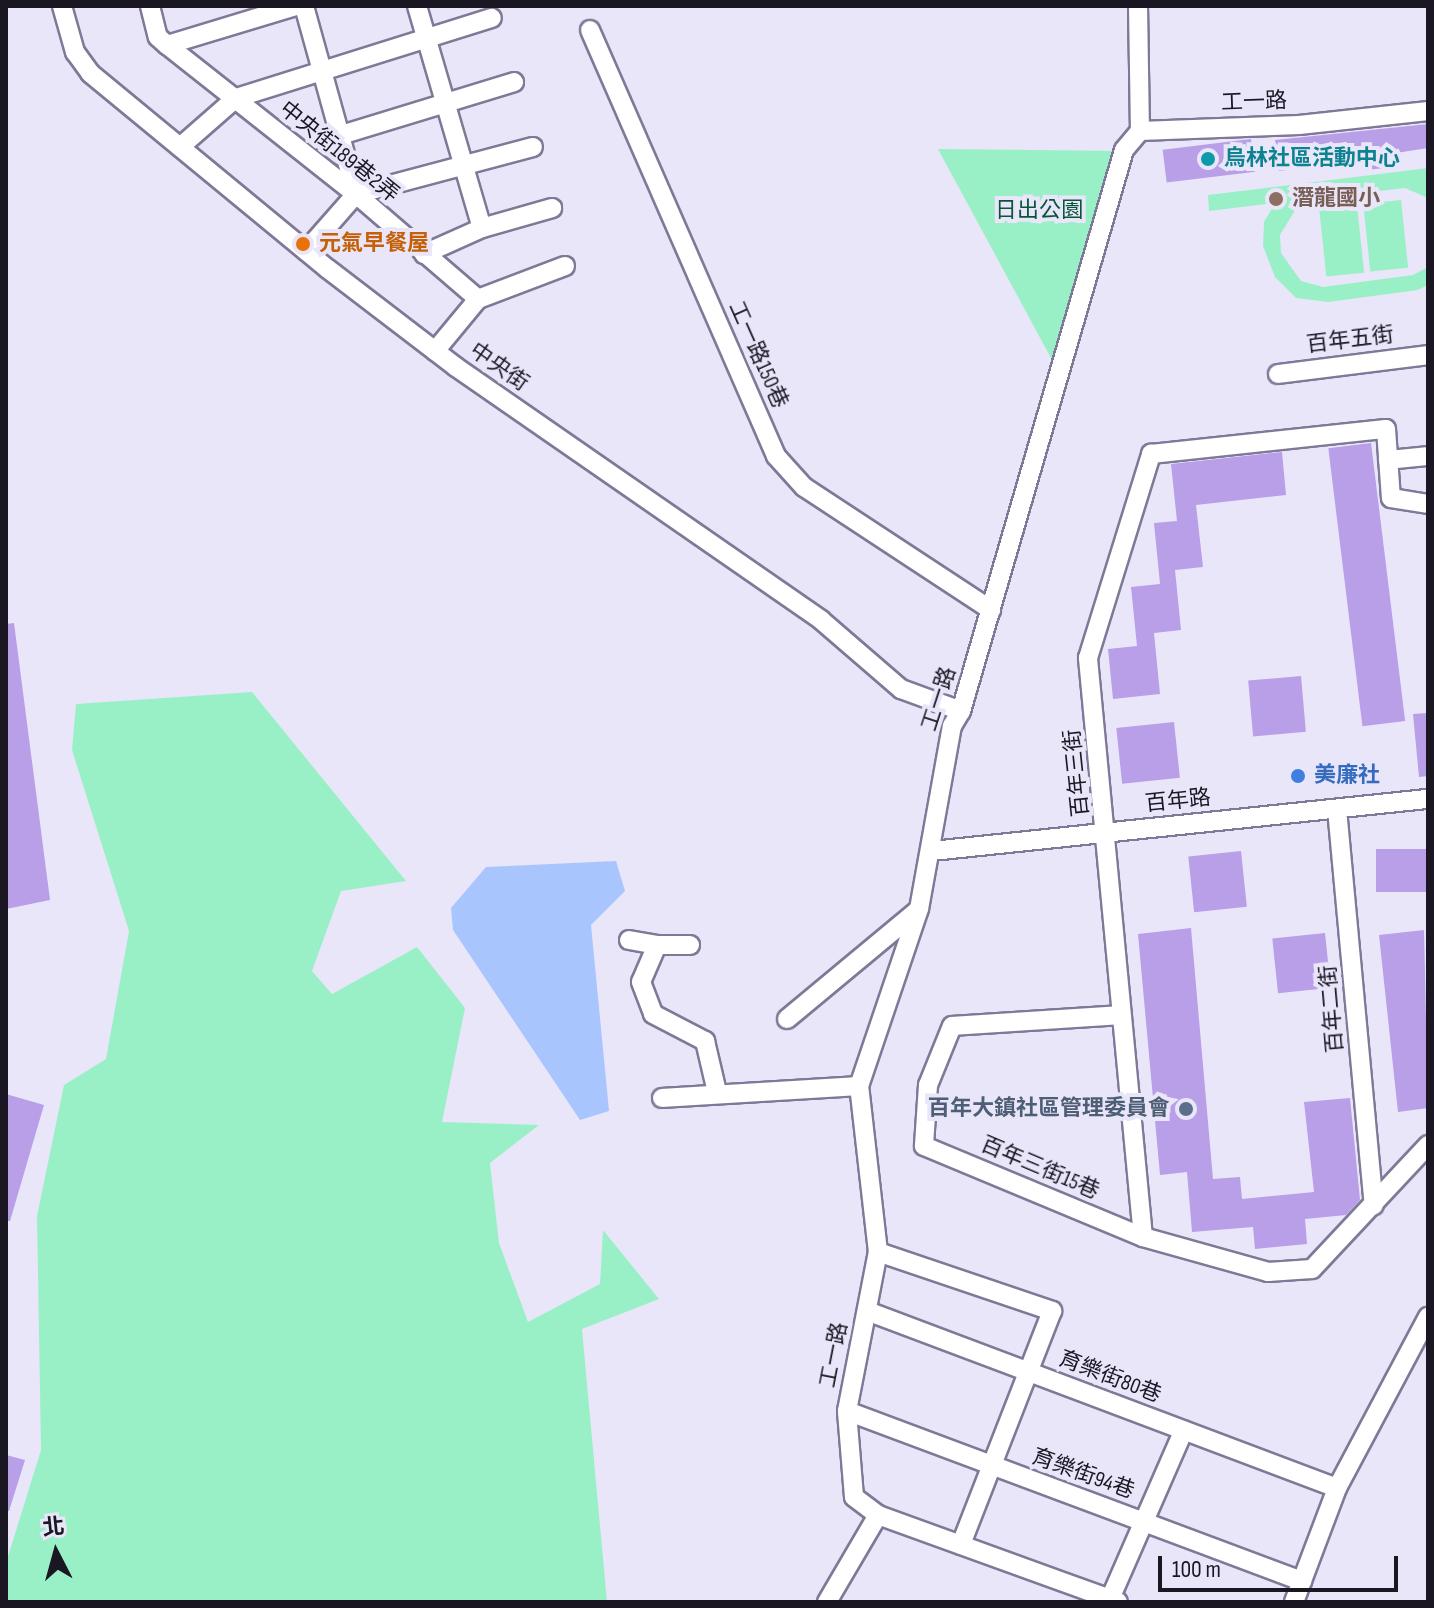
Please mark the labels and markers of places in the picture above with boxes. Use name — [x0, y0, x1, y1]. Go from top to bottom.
place label: 烏林社區活動中心 — [1224, 146, 1400, 172]
marker: 烏林社區活動中心 — [1199, 150, 1217, 168]
place label: 潛龍國小 — [1292, 186, 1380, 212]
marker: 潛龍國小 — [1267, 190, 1285, 208]
place label: 元氣早餐屋 — [319, 231, 429, 257]
marker: 元氣早餐屋 — [294, 235, 312, 253]
place label: 美廉社 — [1314, 763, 1380, 789]
marker: 美廉社 — [1289, 767, 1307, 785]
place label: 百年大鎮社區管理委員會 — [928, 1096, 1170, 1122]
marker: 百年大鎮社區管理委員會 — [1177, 1100, 1195, 1118]

